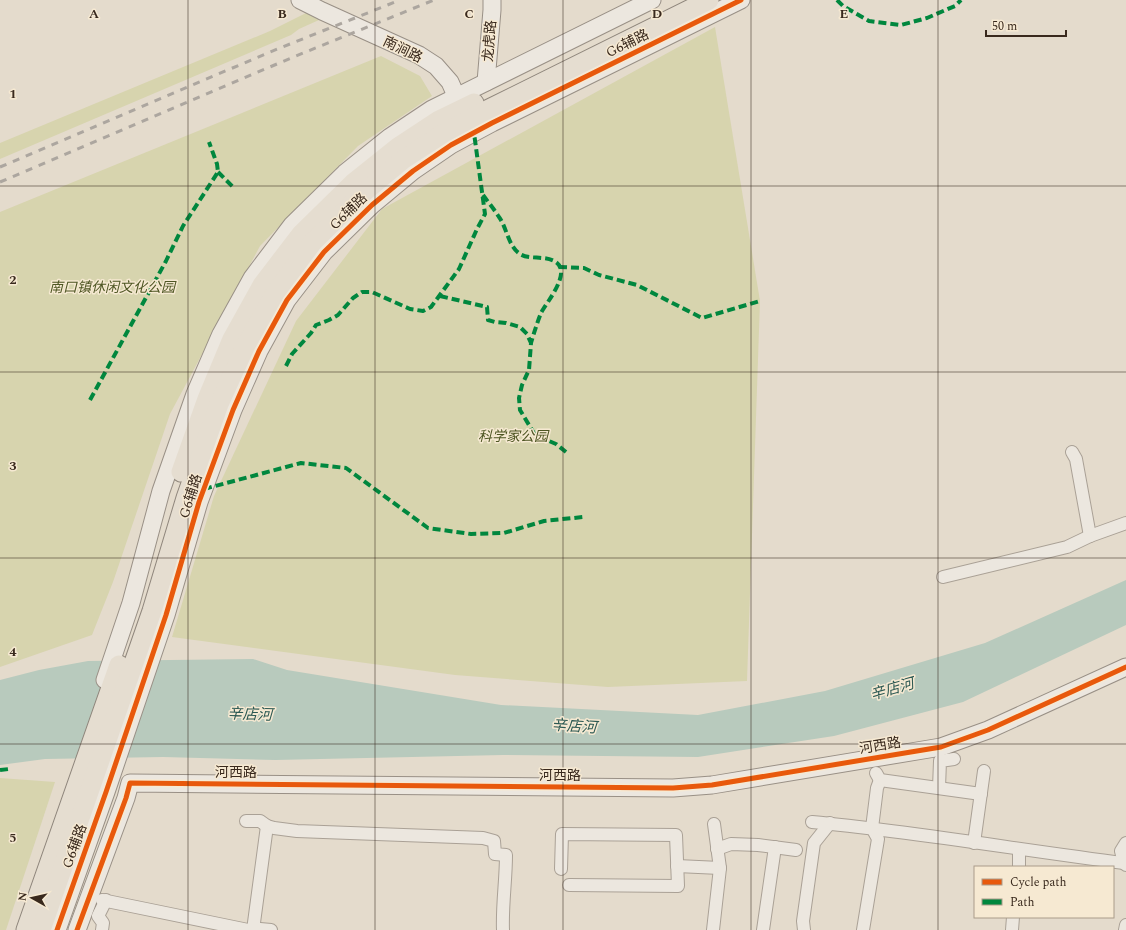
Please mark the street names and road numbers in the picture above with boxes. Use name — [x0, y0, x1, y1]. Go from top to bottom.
street label: 龙虎路 — [477, 19, 502, 63]
street label: G6辅路 — [602, 24, 652, 63]
street label: 南涧路 — [379, 31, 426, 68]
street label: G6辅路 — [325, 188, 372, 235]
street label: G6辅路 — [173, 471, 208, 521]
street label: 河西路 — [858, 732, 902, 759]
street label: 河西路 — [215, 762, 257, 783]
street label: 河西路 — [539, 765, 581, 786]
street label: G6辅路 — [57, 821, 92, 871]

